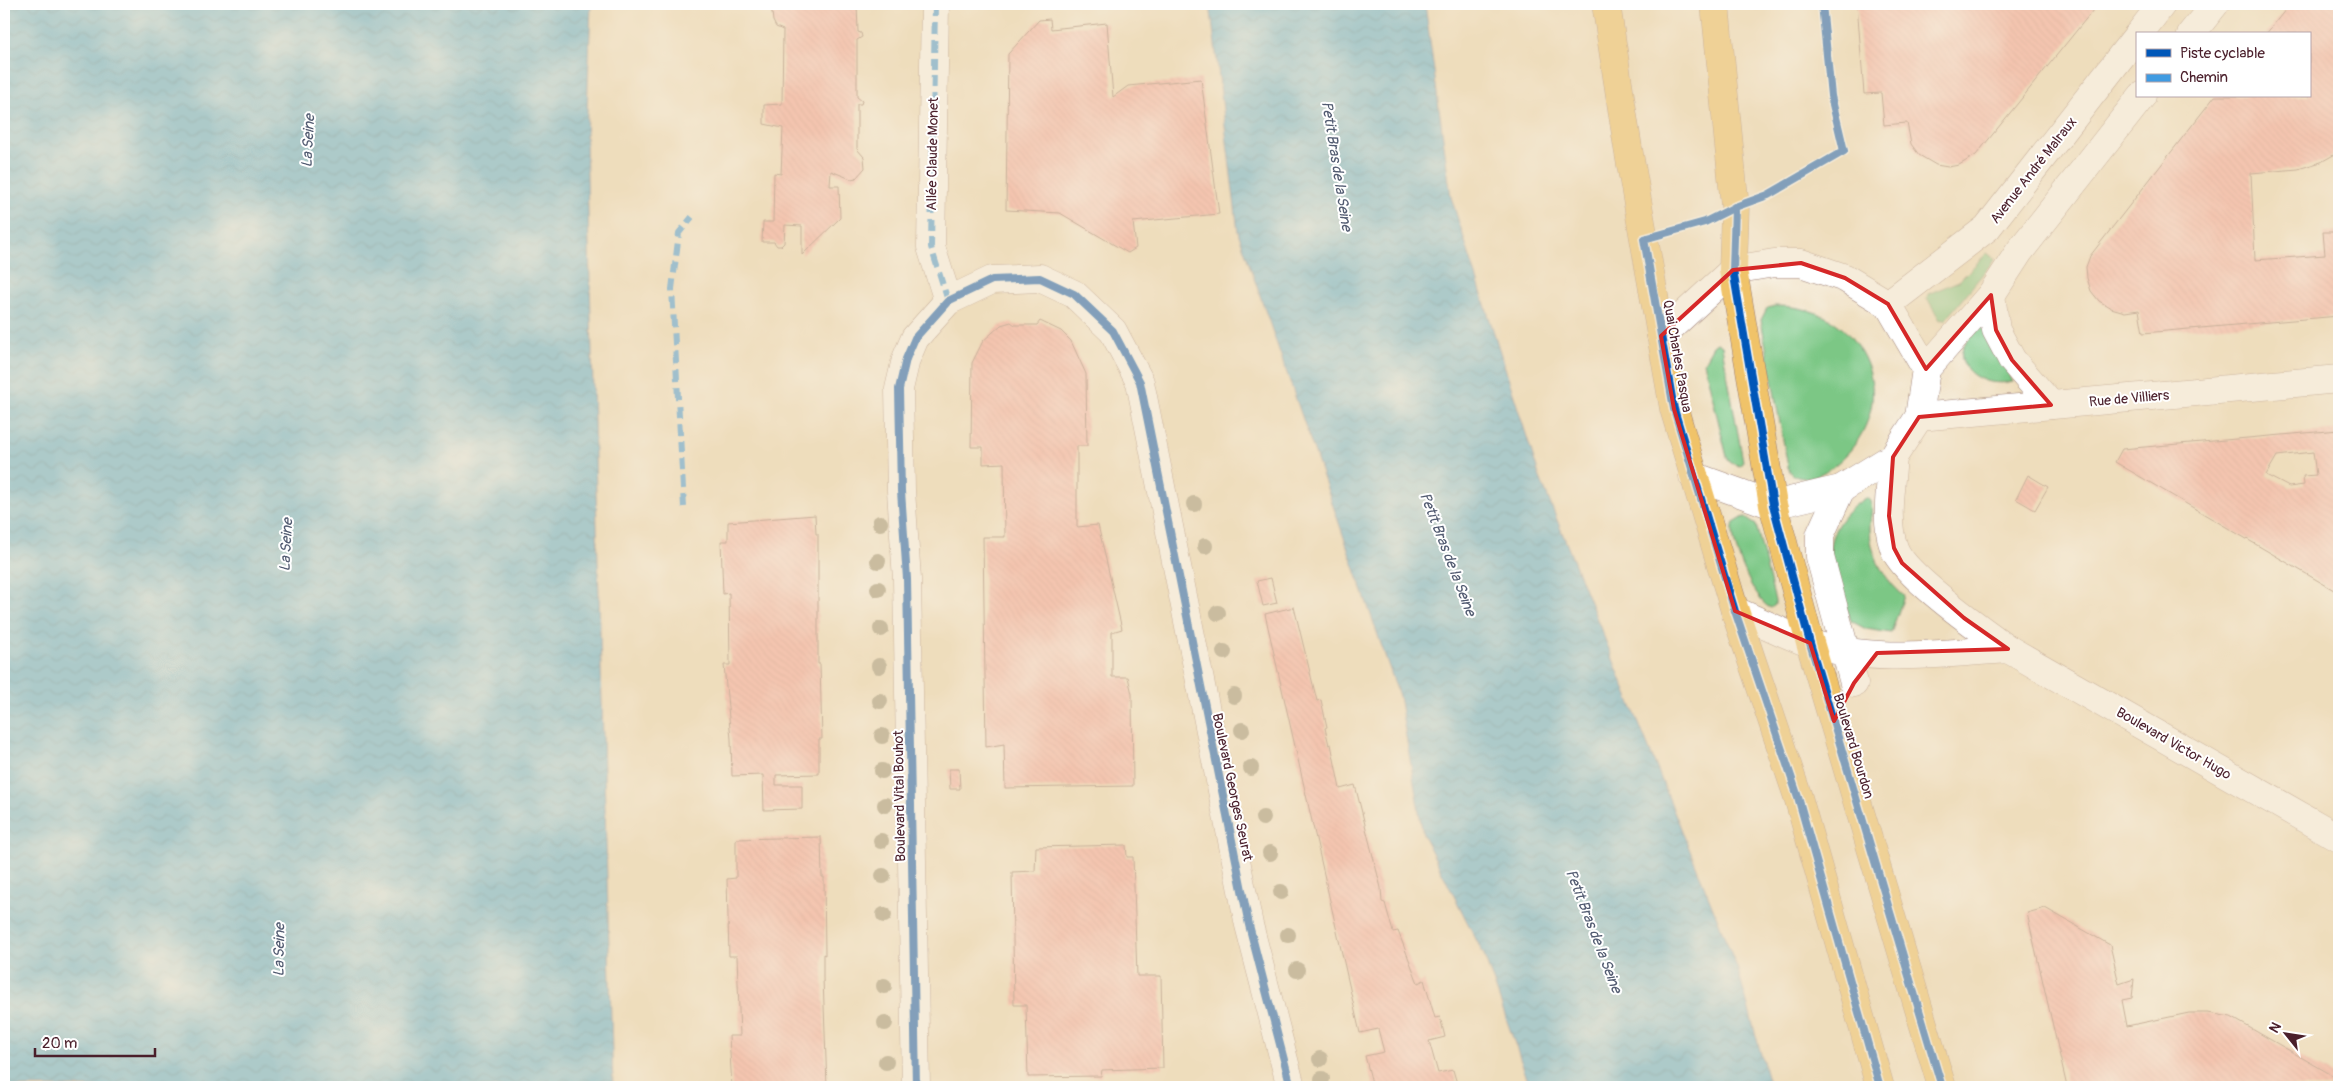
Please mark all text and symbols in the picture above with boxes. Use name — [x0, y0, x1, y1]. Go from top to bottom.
legend — [2136, 32, 2310, 98]
text: Piste cyclable — [2180, 44, 2265, 63]
text: Chemin — [2180, 68, 2228, 87]
street label: Allée Claude Monet — [923, 97, 942, 211]
water label: Petit Bras de la Seine — [1317, 100, 1356, 234]
water label: La Seine — [298, 112, 319, 168]
street label: Avenue André Malraux — [1986, 114, 2080, 227]
street label: Quai Charles Pasqua — [1659, 299, 1696, 414]
street label: Rue de Villiers — [2088, 386, 2170, 410]
water label: Petit Bras de la Seine — [1415, 490, 1480, 620]
water label: La Seine — [276, 516, 297, 572]
street label: Boulevard Bourdon — [1829, 691, 1878, 801]
street label: Boulevard Victor Hugo — [2113, 704, 2235, 783]
street label: Boulevard Georges Seurat — [1209, 712, 1257, 863]
street label: Boulevard Vital Bouhot — [890, 730, 909, 862]
water label: Petit Bras de la Seine — [1561, 867, 1626, 997]
water label: La Seine — [270, 922, 289, 977]
north arrow — [2260, 1008, 2310, 1058]
text: N — [2265, 1019, 2285, 1036]
scale bar — [35, 1026, 155, 1058]
text: 20 m — [42, 1034, 77, 1053]

